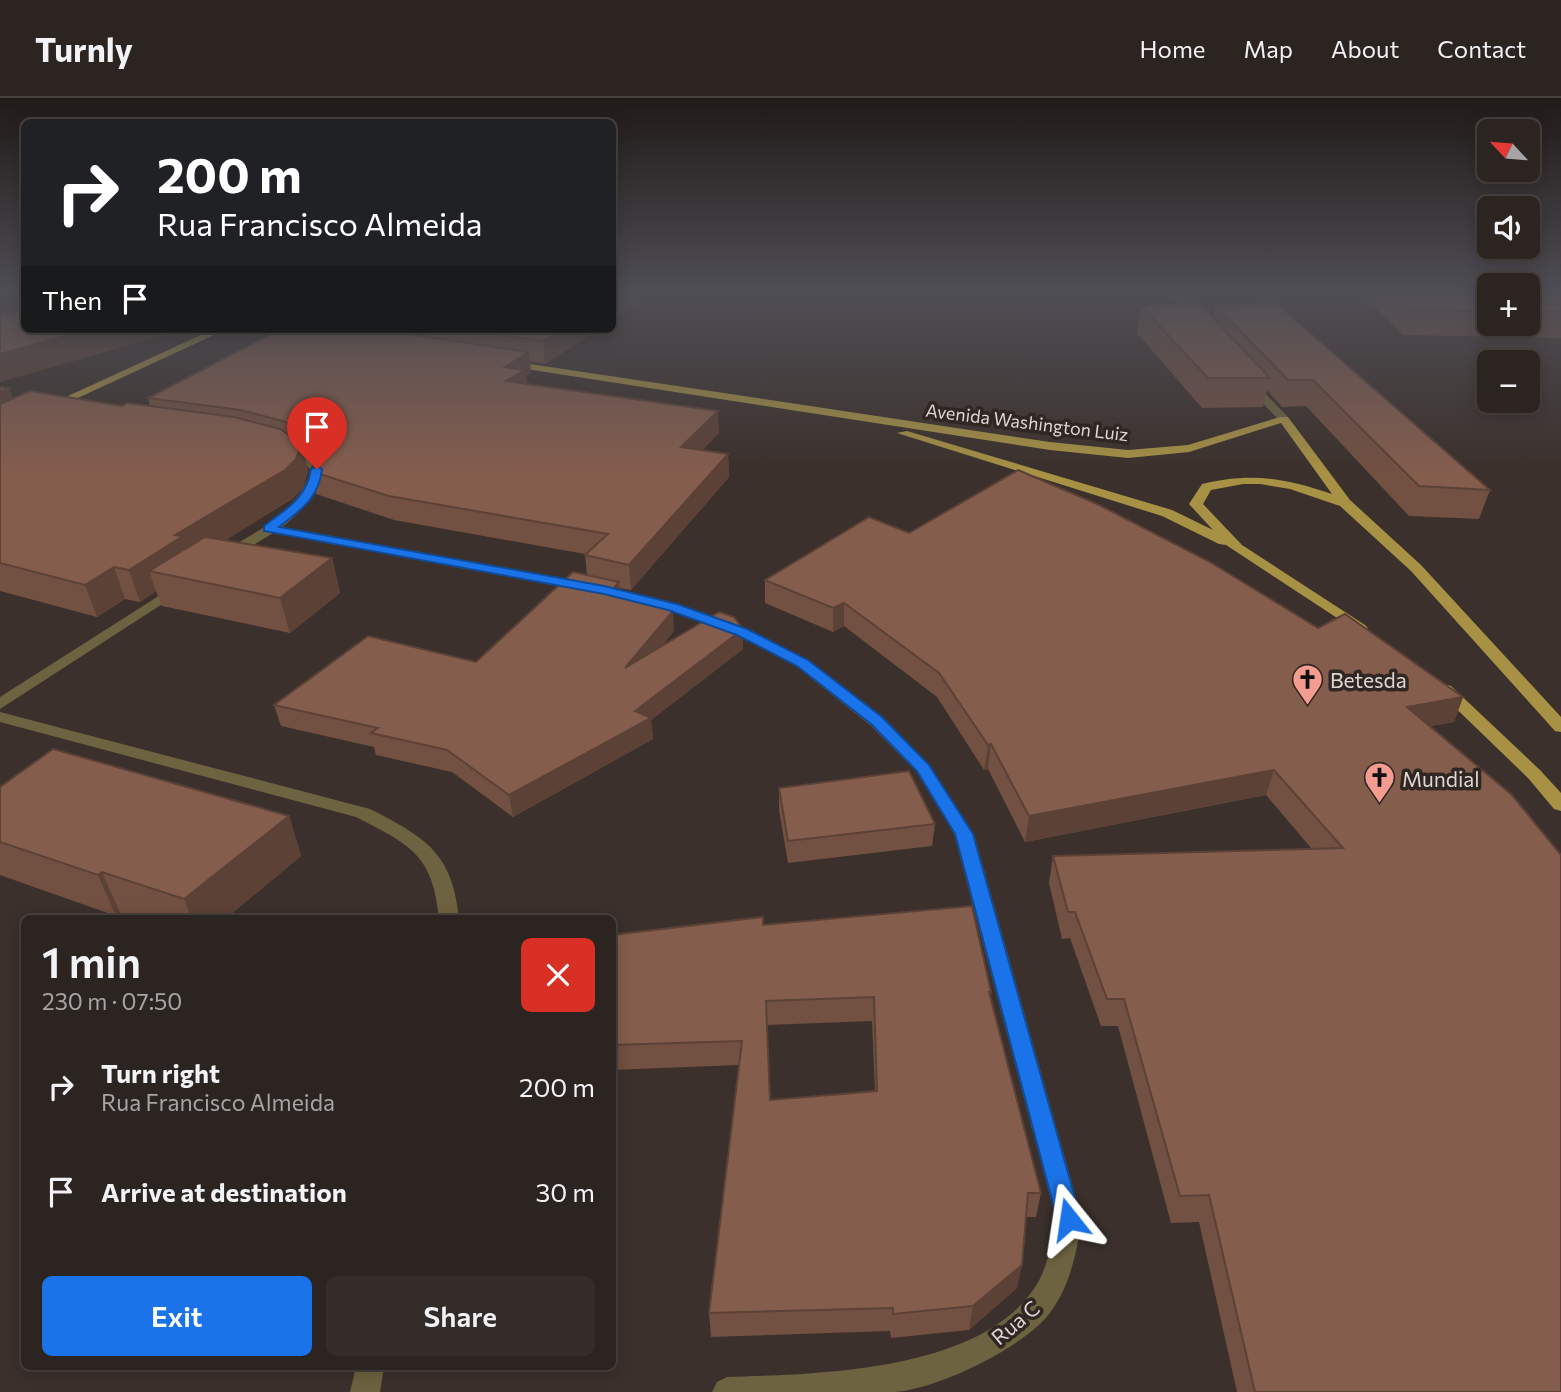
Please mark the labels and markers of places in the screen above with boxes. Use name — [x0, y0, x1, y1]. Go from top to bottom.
pin — [287, 397, 347, 469]
church icon: Betesda — [1290, 662, 1324, 706]
place label: Betesda — [1330, 667, 1407, 692]
church icon: Mundial — [1362, 761, 1396, 805]
place label: Mundial — [1402, 766, 1480, 791]

